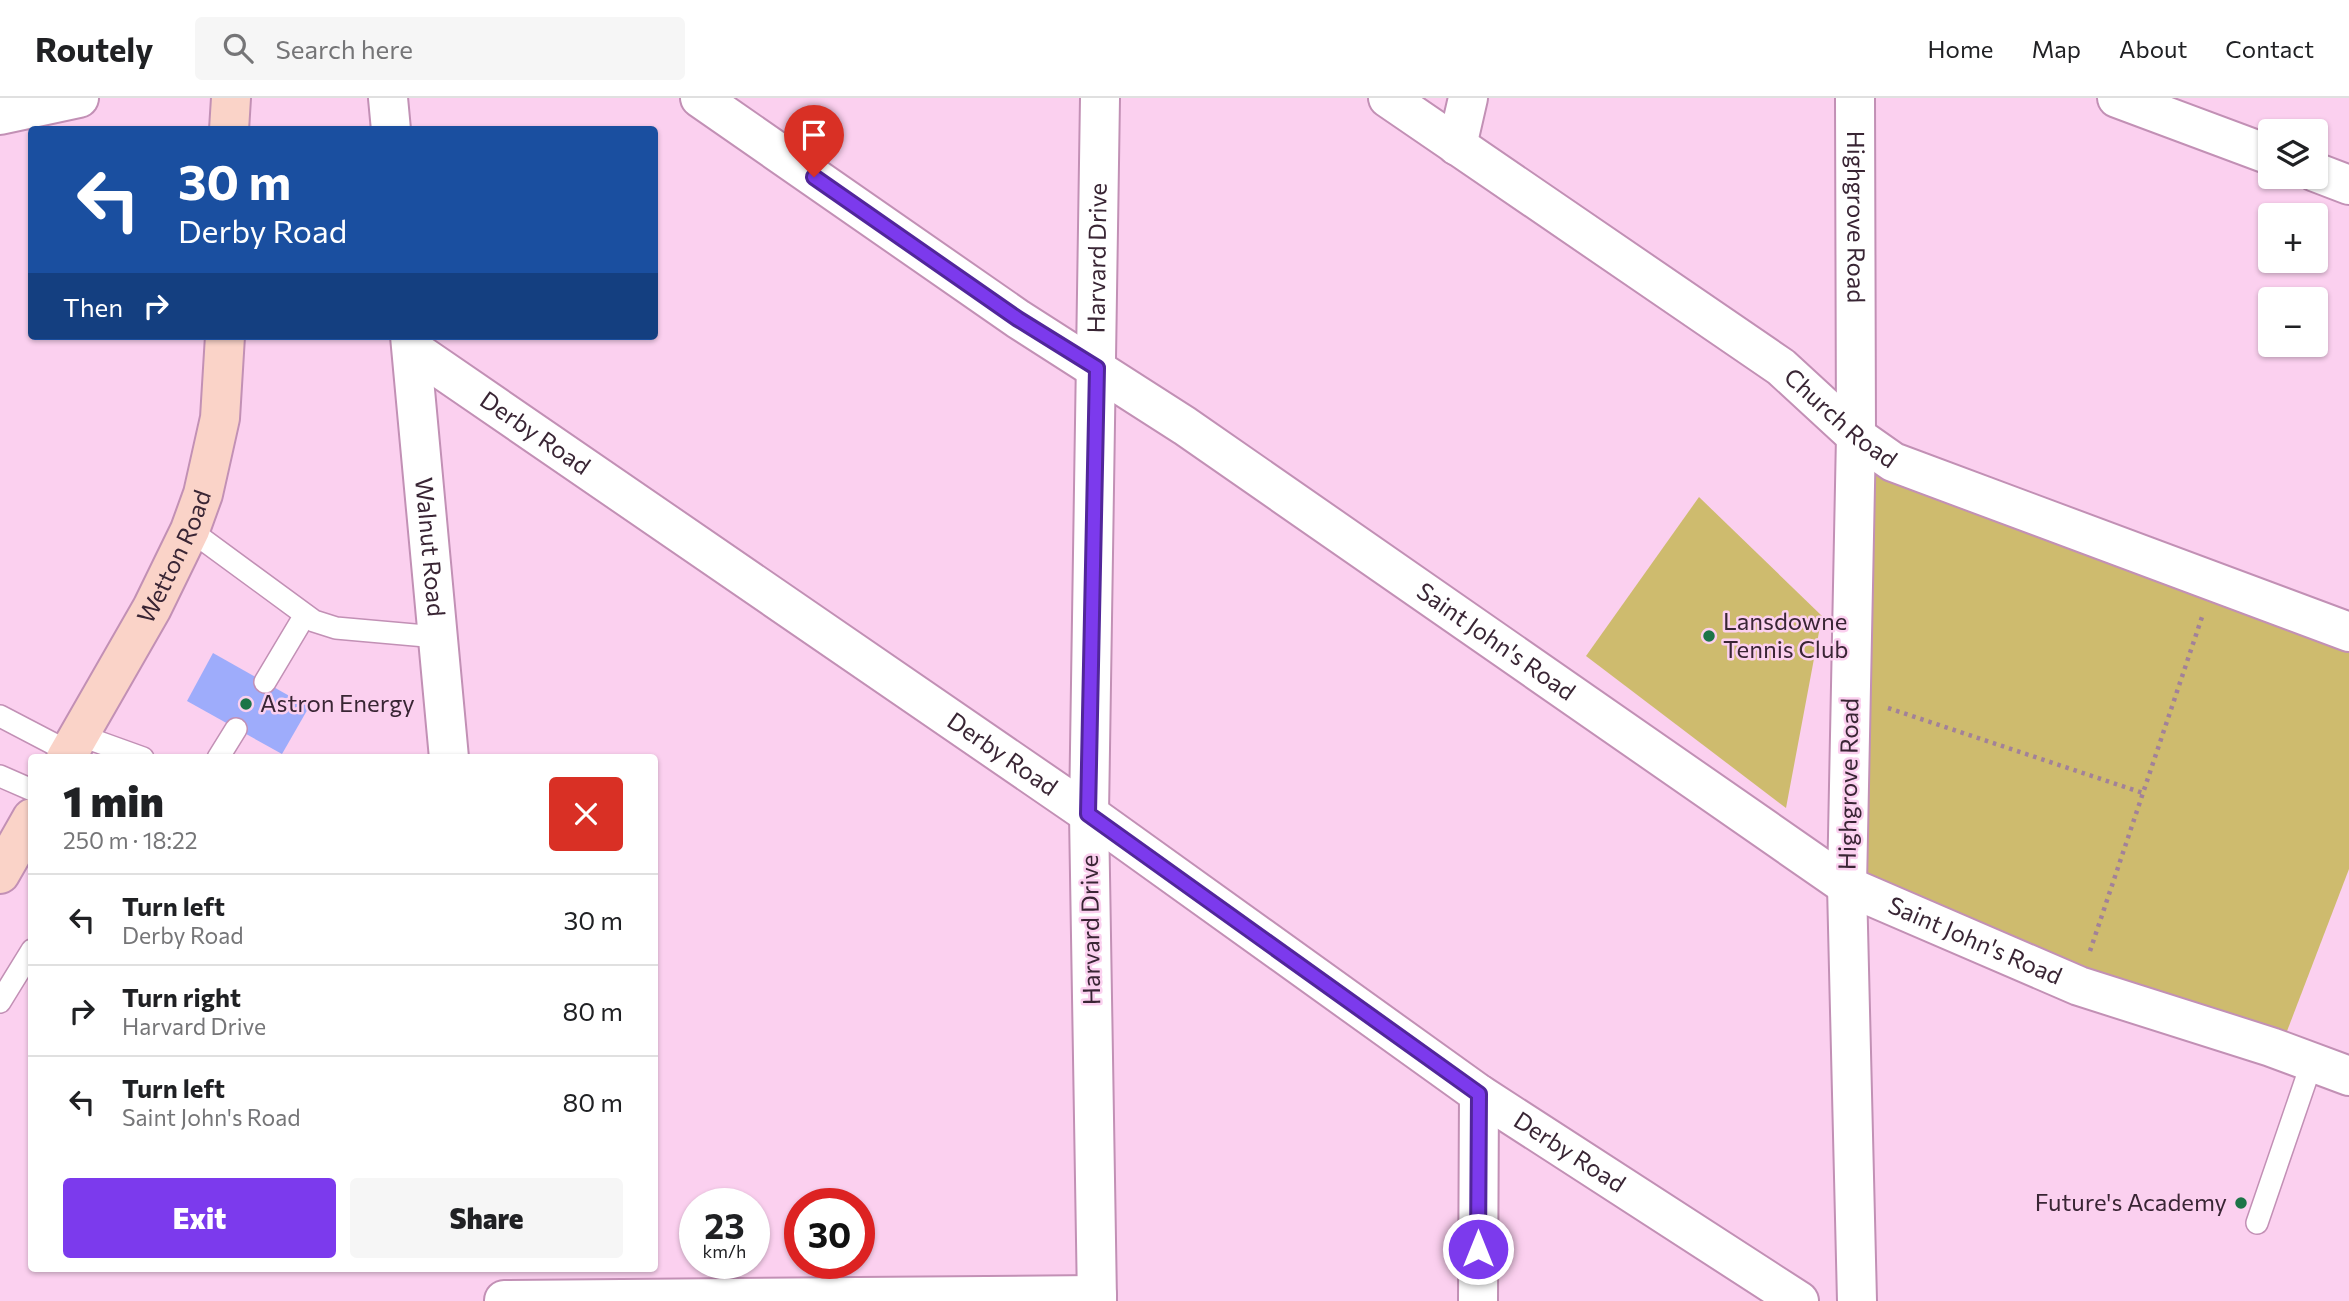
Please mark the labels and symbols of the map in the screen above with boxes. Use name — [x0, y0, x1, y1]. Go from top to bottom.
pin — [784, 105, 844, 177]
street label: Highgrove Road — [1842, 131, 1872, 303]
street label: Harvard Drive — [1080, 183, 1112, 334]
street label: Church Road — [1779, 361, 1903, 473]
street label: Derby Road — [475, 384, 596, 480]
street label: Walnut Road — [410, 476, 452, 618]
street label: Wetton Road — [130, 486, 216, 628]
street label: Saint John's Road — [1412, 576, 1581, 706]
place label: Lansdowne Tennis Club — [1723, 606, 1849, 663]
marker: Lansdowne Tennis Club — [1701, 628, 1717, 644]
place label: Astron Energy — [260, 688, 415, 717]
marker: Astron Energy — [238, 696, 254, 712]
street label: Highgrove Road — [1831, 698, 1864, 870]
street label: Derby Road — [943, 705, 1064, 801]
street label: Harvard Drive — [1074, 855, 1105, 1005]
street label: Saint John's Road — [1884, 890, 2067, 990]
street label: Derby Road — [1509, 1105, 1631, 1198]
place label: Future's Academy — [2035, 1187, 2227, 1216]
speed limit sign: 30 — [784, 1188, 875, 1279]
marker: Future's Academy — [2233, 1195, 2249, 1211]
position arrow — [1441, 1212, 1515, 1286]

